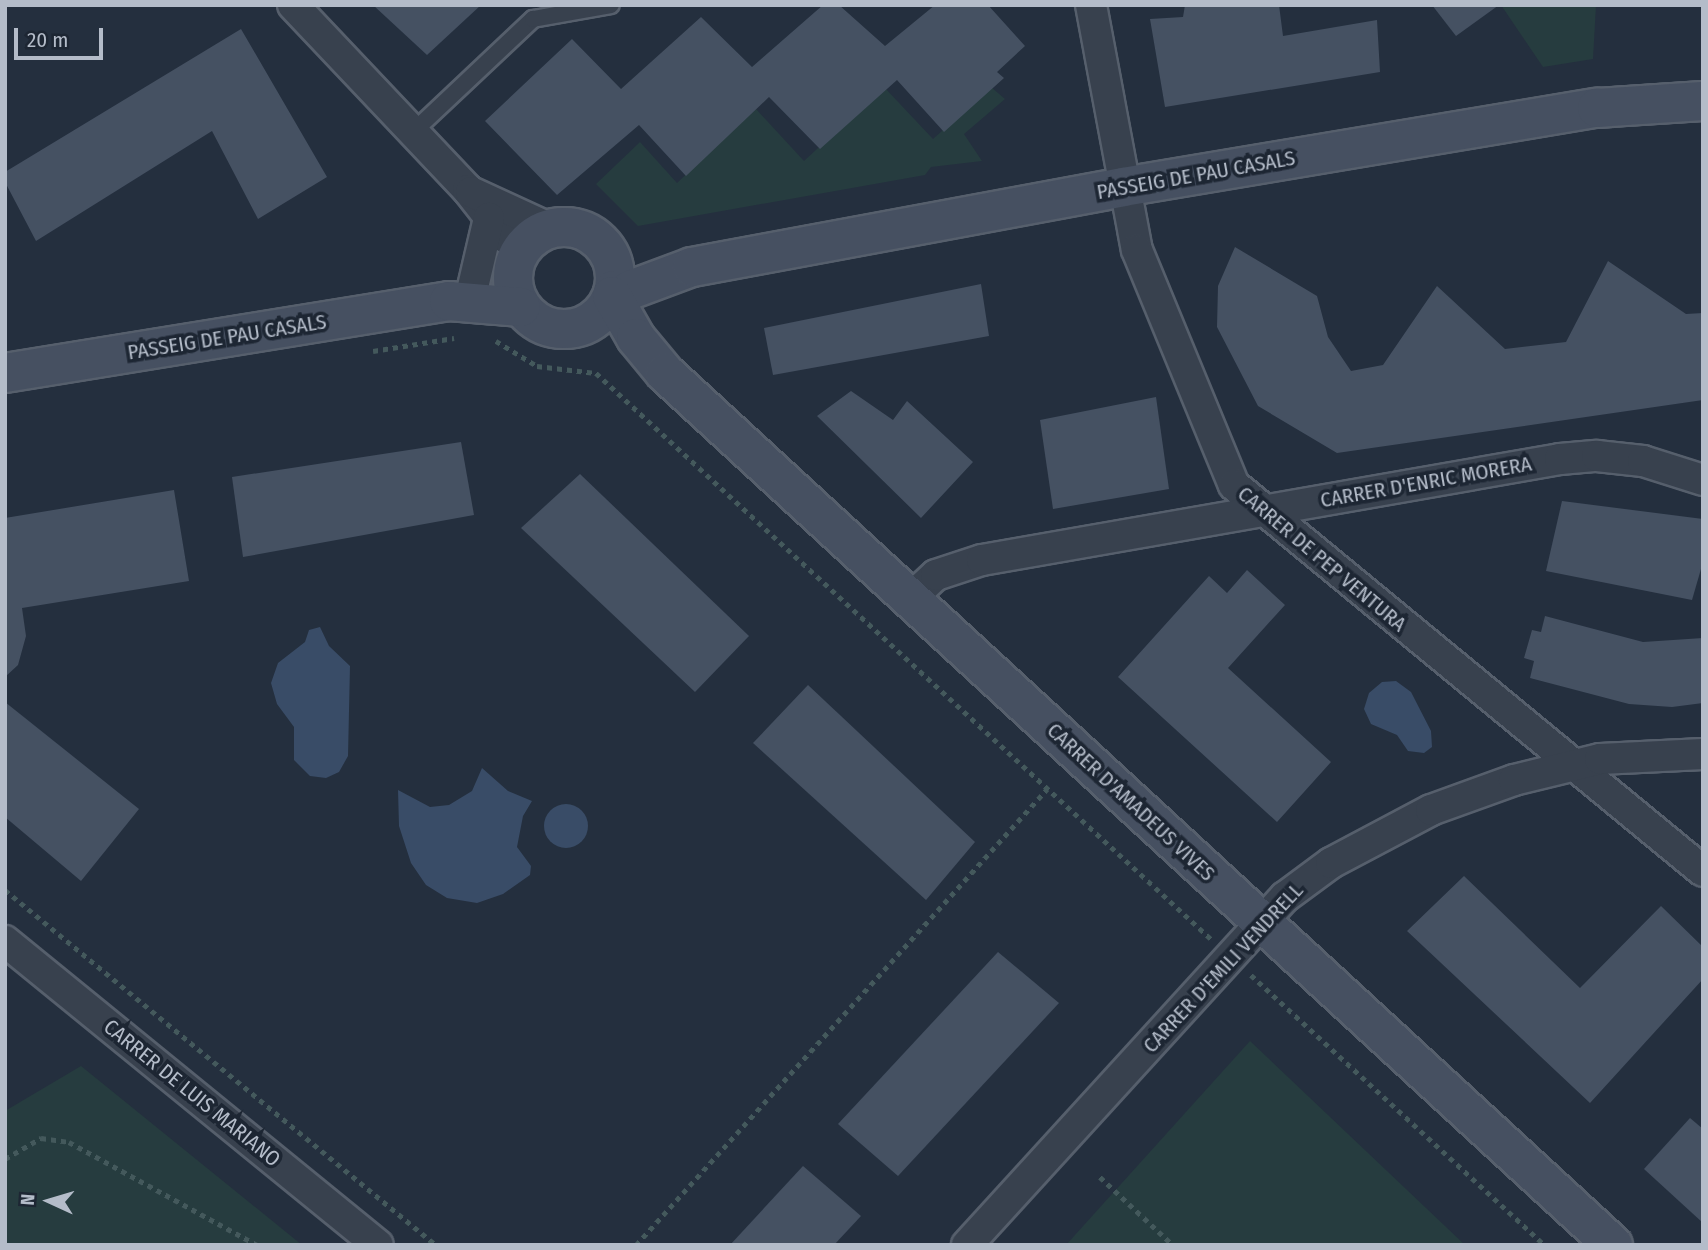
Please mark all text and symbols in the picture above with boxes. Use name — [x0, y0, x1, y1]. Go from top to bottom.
scale bar — [18, 14, 107, 58]
text: 20 m — [27, 27, 68, 53]
street label: PASSEIG DE PAU CASALS — [1095, 145, 1297, 205]
street label: PASSEIG DE PAU CASALS — [126, 309, 328, 365]
street label: CARRER D'ENRIC MORERA — [1318, 451, 1534, 513]
street label: CARRER DE PEP VENTURA — [1233, 481, 1411, 637]
street label: CARRER D'AMADEUS VIVES — [1042, 718, 1220, 886]
street label: CARRER D'EMILI VENDRELL — [1138, 878, 1308, 1058]
street label: CARRER DE LUIS MARIANO — [99, 1014, 285, 1172]
north arrow — [14, 1166, 84, 1236]
text: N — [16, 1193, 39, 1206]

